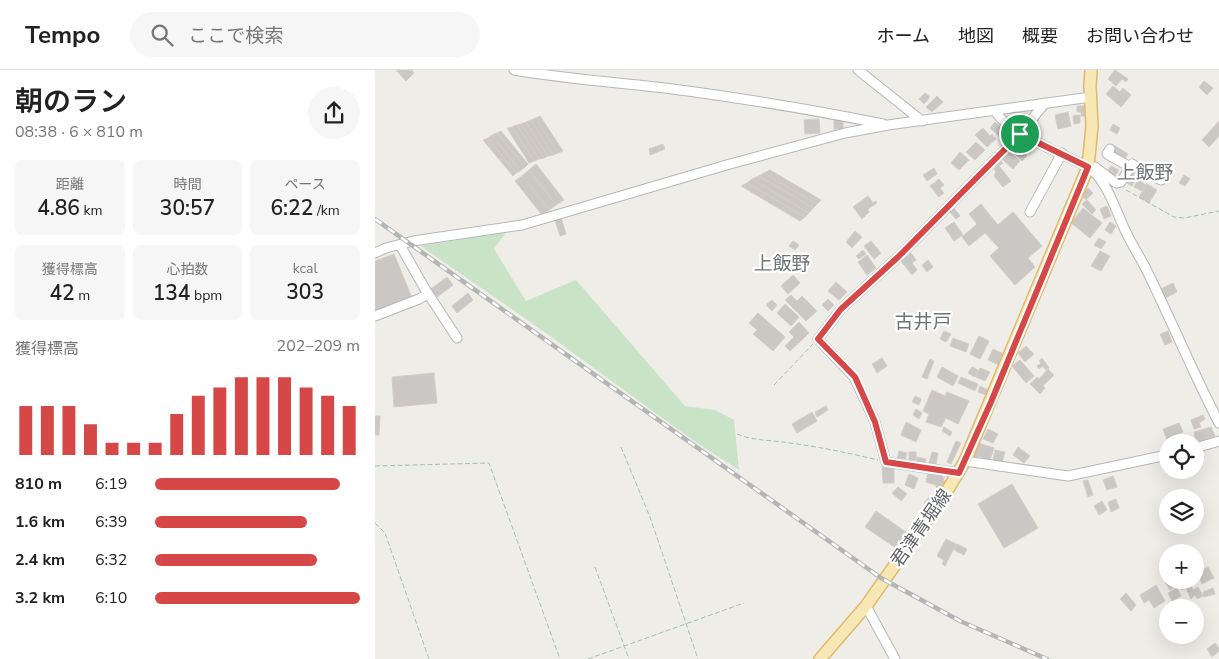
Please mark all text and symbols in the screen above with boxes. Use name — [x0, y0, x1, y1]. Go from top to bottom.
search box — [130, 12, 480, 57]
text: Tempo — [25, 19, 100, 51]
icon: search — [148, 21, 176, 49]
text: ここで検索 — [188, 23, 283, 49]
text: ホーム — [877, 24, 930, 48]
text: 地図 — [958, 24, 994, 48]
text: 概要 — [1022, 24, 1058, 48]
text: お問い合わせ — [1086, 24, 1194, 48]
text: 朝のラン — [15, 83, 127, 121]
button: share — [308, 87, 360, 139]
pin — [999, 113, 1041, 155]
icon: arrive — [1006, 120, 1034, 148]
text: 08:38 · 6 × 810 m — [15, 121, 143, 143]
district label: 上飯野 — [1116, 160, 1174, 186]
text: 距離 — [56, 175, 84, 194]
text: 時間 — [173, 175, 201, 194]
text: ペース — [285, 175, 326, 194]
text: 4.86 — [37, 194, 80, 222]
text: 30:57 — [160, 194, 215, 222]
text: 6:22 — [271, 194, 313, 222]
text: km — [80, 201, 103, 220]
text: /km — [313, 201, 340, 220]
district label: 上飯野 — [753, 251, 811, 277]
text: kcal — [293, 259, 318, 278]
text: 獲得標高 — [42, 260, 98, 279]
text: 心拍数 — [166, 260, 208, 279]
text: 303 — [286, 278, 324, 306]
text: 42 — [49, 279, 75, 307]
text: 134 — [153, 279, 190, 307]
text: m — [75, 286, 90, 305]
text: bpm — [190, 286, 222, 305]
district label: 古井戸 — [894, 309, 952, 335]
text: 202–209 m — [277, 335, 360, 357]
text: 獲得標高 — [15, 338, 79, 360]
map controls — [1159, 434, 1204, 644]
button: locate — [1159, 434, 1204, 479]
text: 810 m — [15, 473, 62, 495]
text: 6:19 — [95, 473, 127, 495]
street label: 君津青堀線 — [885, 484, 957, 572]
button: layers — [1159, 489, 1204, 534]
text: 1.6 km — [15, 511, 65, 533]
text: 6:39 — [95, 511, 127, 533]
button: + — [1159, 544, 1204, 589]
text: 2.4 km — [15, 549, 65, 571]
text: 6:32 — [95, 549, 127, 571]
text: 3.2 km — [15, 587, 65, 609]
text: 6:10 — [95, 587, 127, 609]
button: − — [1159, 599, 1204, 644]

